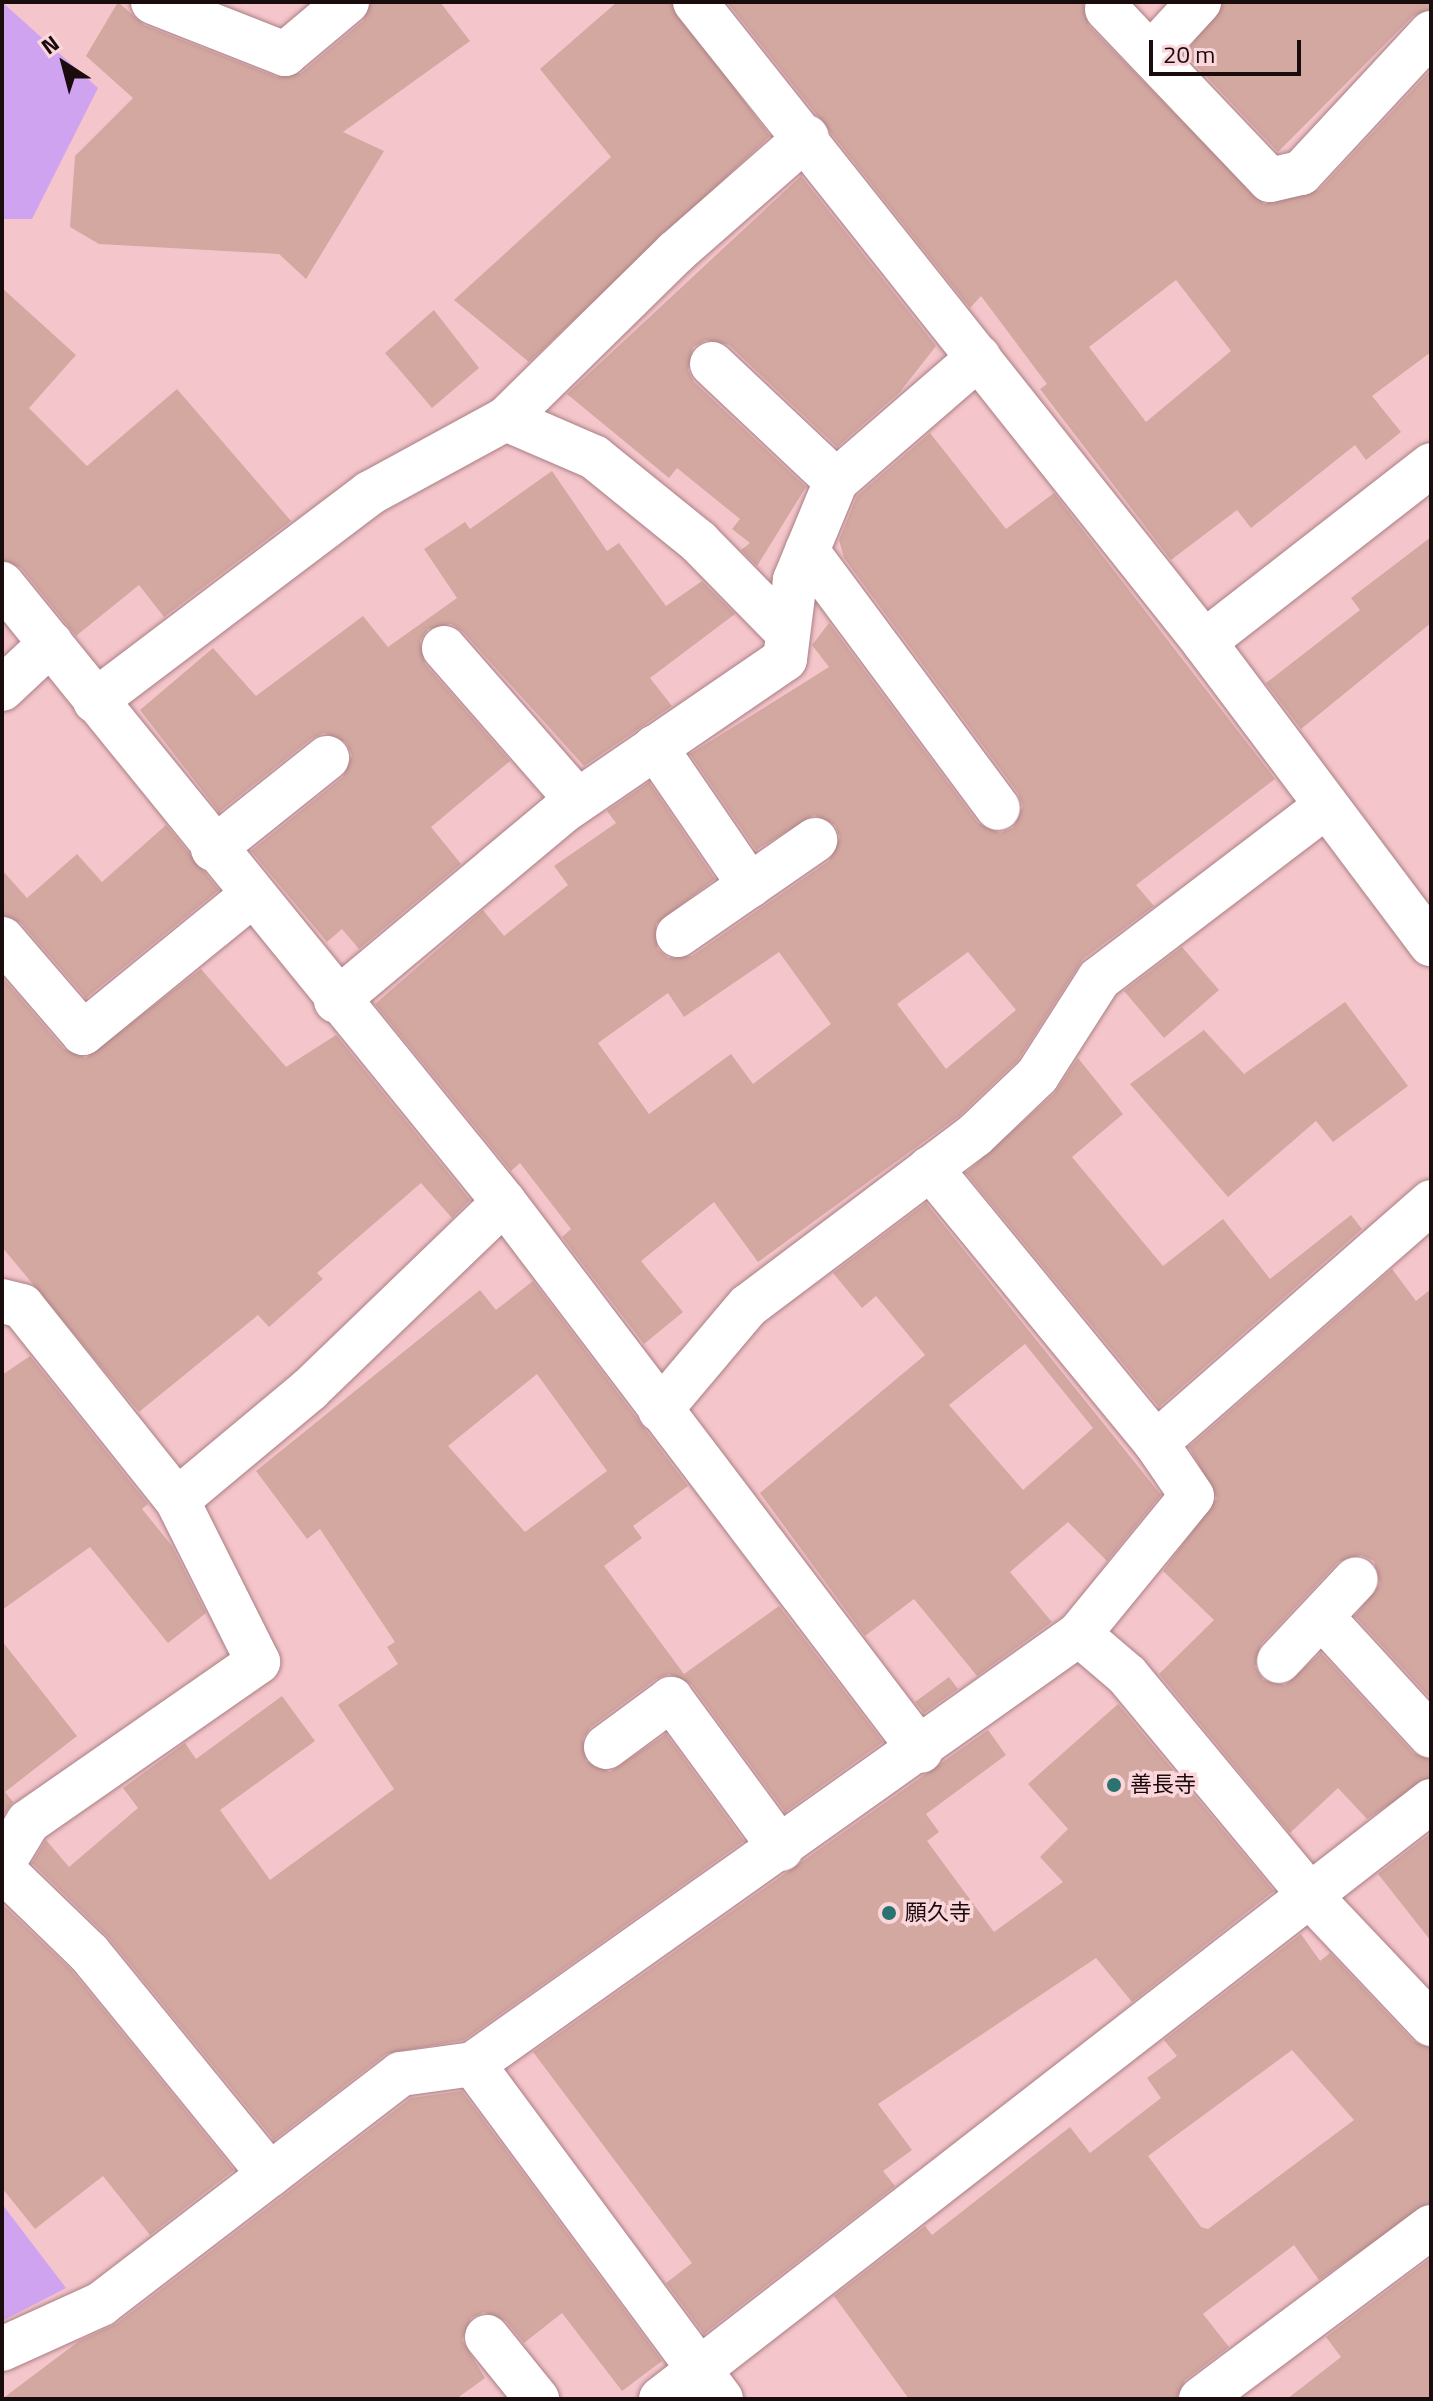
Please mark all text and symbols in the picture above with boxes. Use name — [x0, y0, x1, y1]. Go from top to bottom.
north arrow — [24, 24, 104, 104]
scale bar — [1153, 24, 1305, 74]
text: N — [34, 26, 66, 63]
text: 20 m — [1163, 36, 1215, 72]
place label: 善長寺 — [1130, 1772, 1196, 1798]
marker: 善長寺 — [1105, 1776, 1123, 1794]
place label: 願久寺 — [905, 1900, 971, 1926]
marker: 願久寺 — [880, 1904, 898, 1922]

